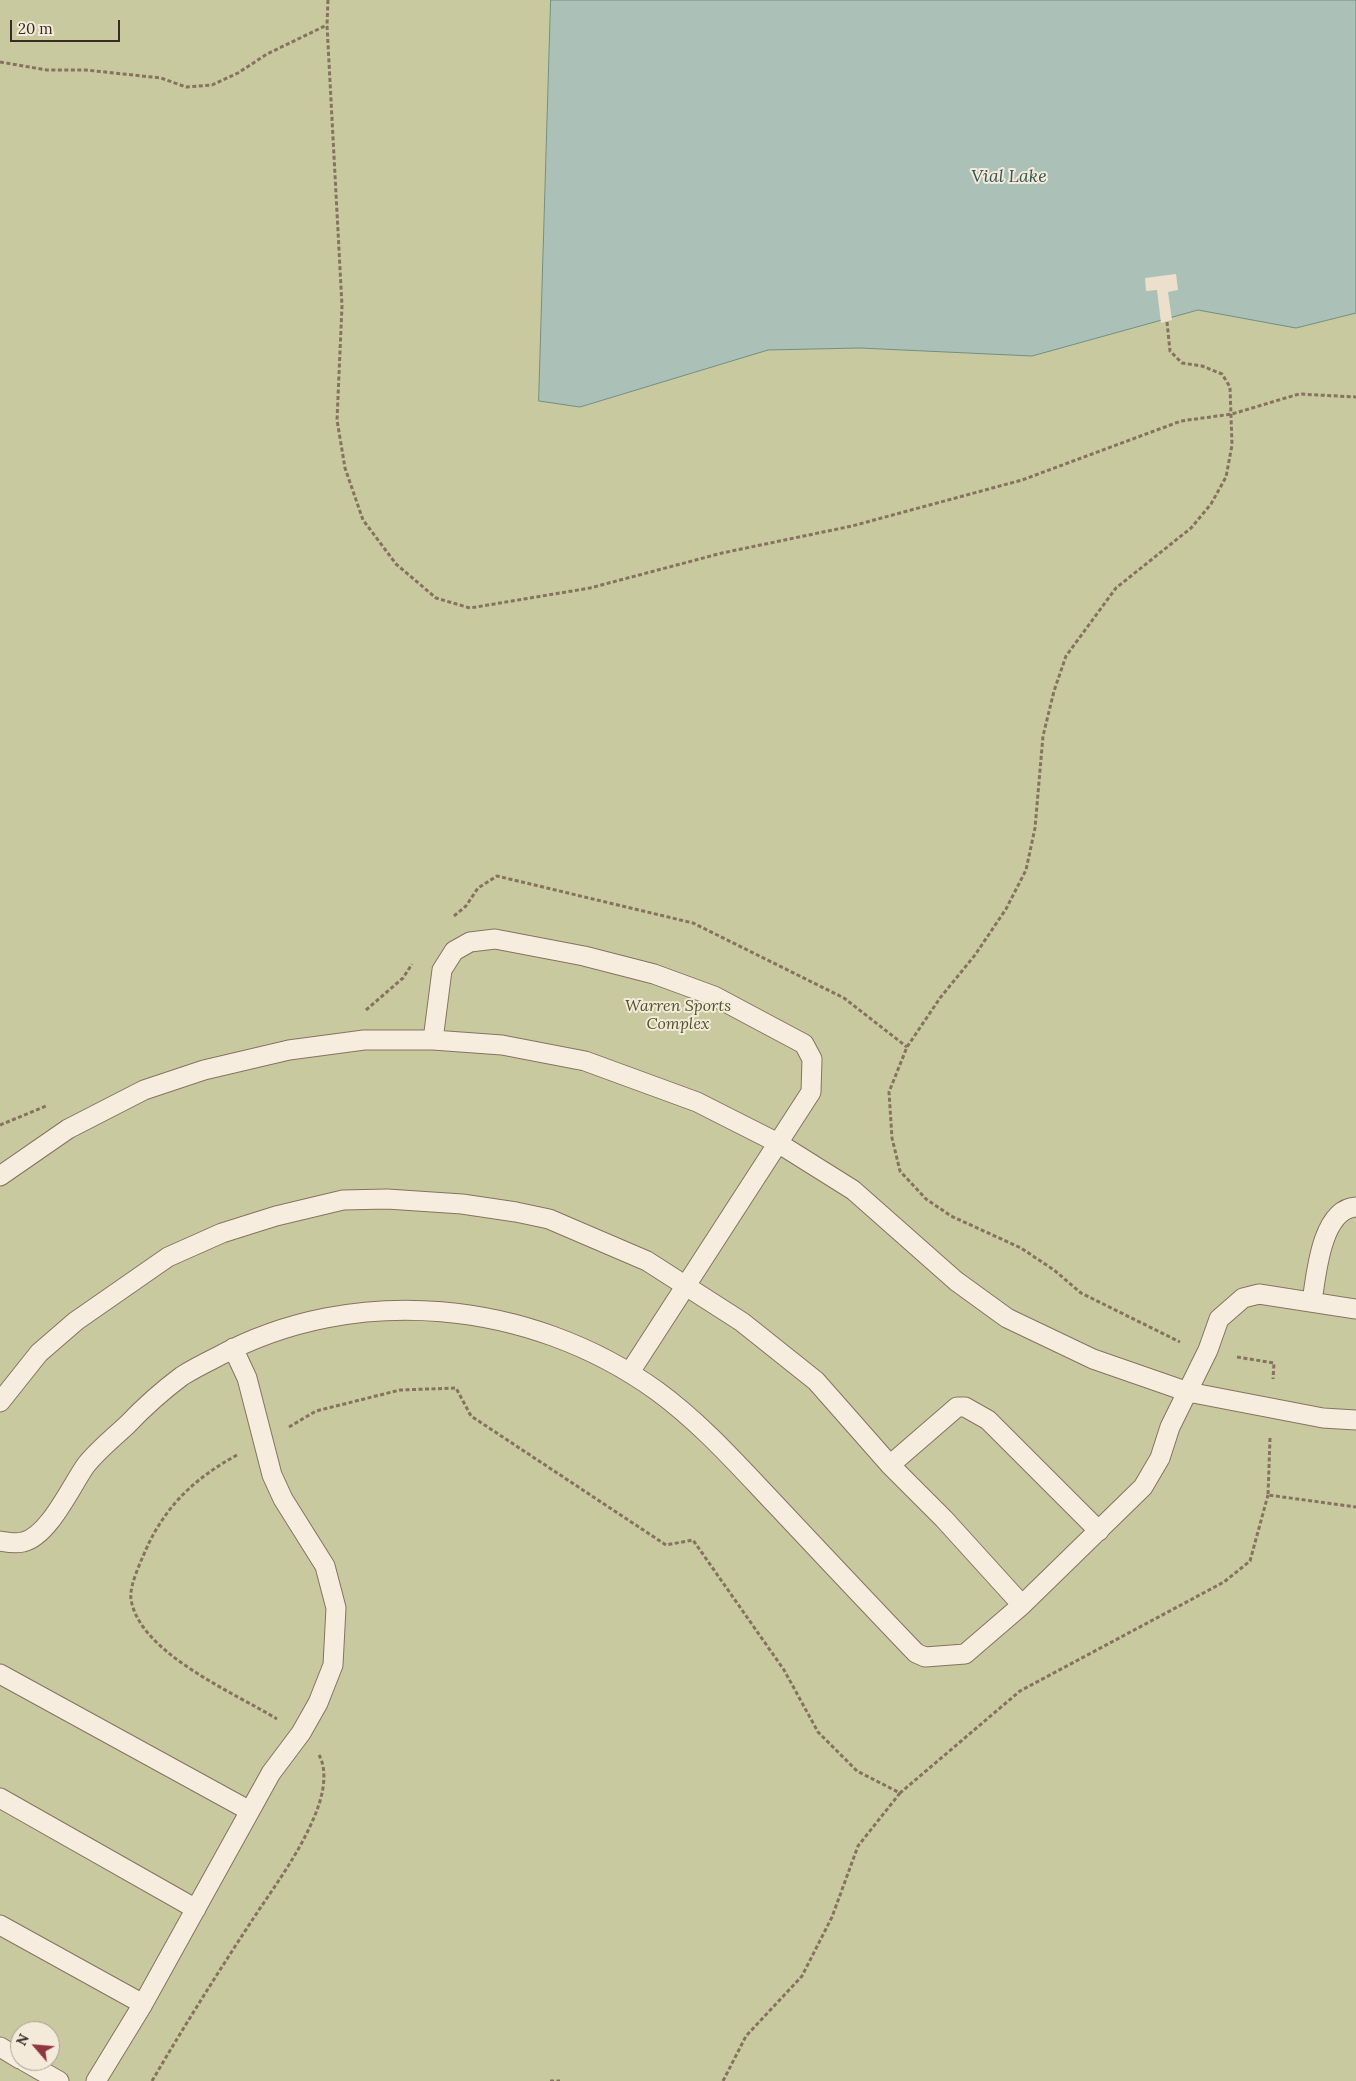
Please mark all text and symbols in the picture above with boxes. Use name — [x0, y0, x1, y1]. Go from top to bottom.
scale bar — [12, 10, 122, 42]
text: 20 m — [18, 19, 53, 38]
water label: Vial Lake — [971, 166, 1047, 188]
park label: Warren Sports Complex — [625, 996, 731, 1034]
north arrow — [10, 2021, 60, 2071]
text: N — [12, 2031, 33, 2049]

